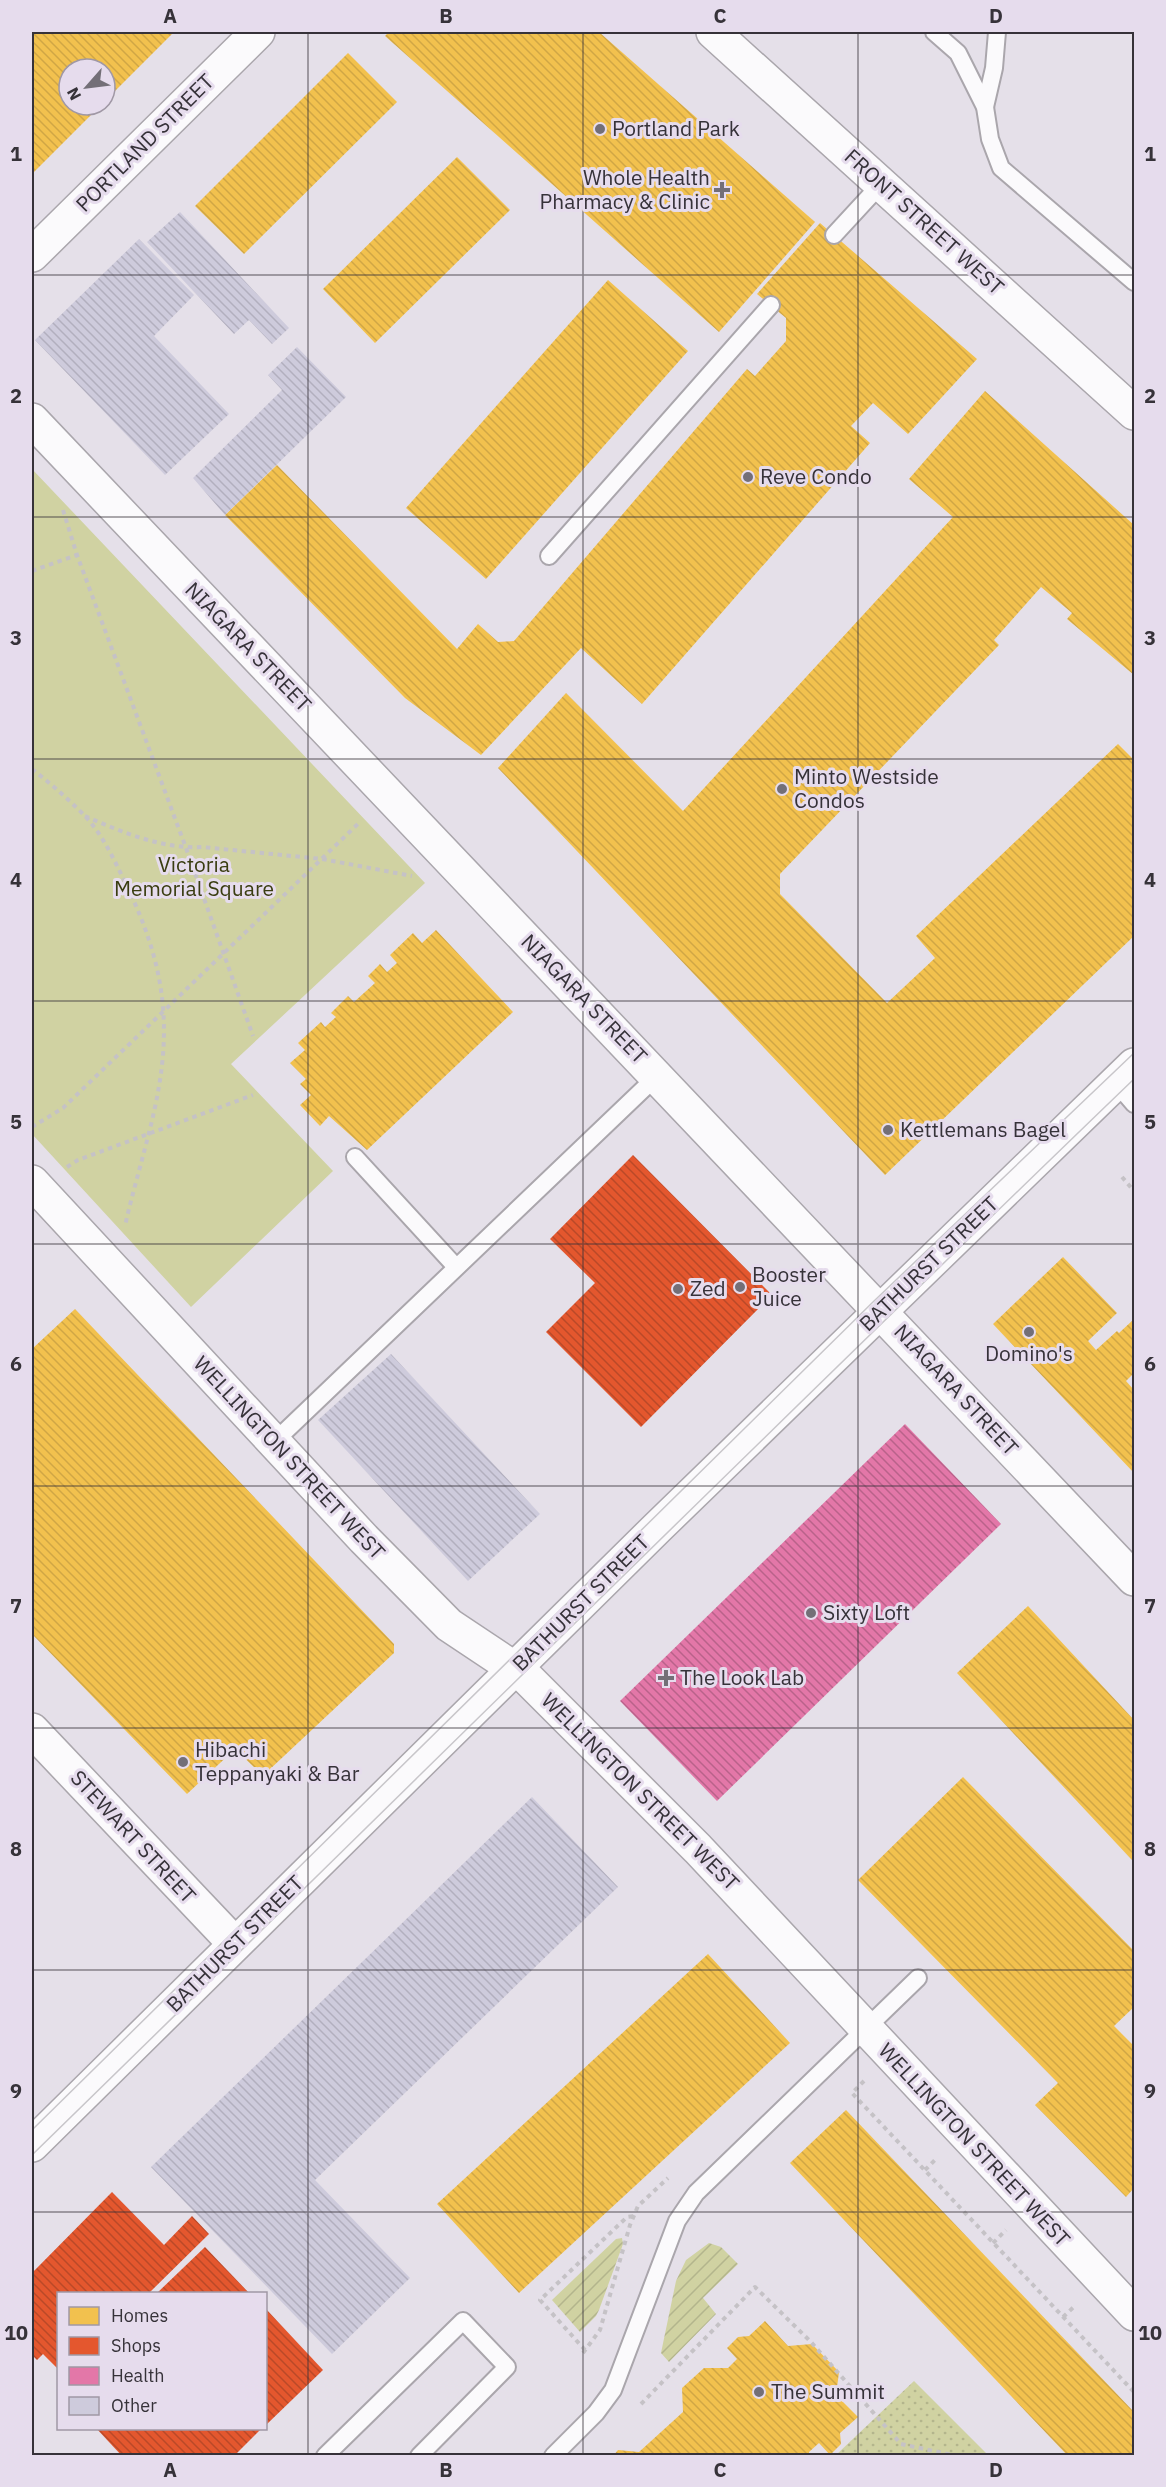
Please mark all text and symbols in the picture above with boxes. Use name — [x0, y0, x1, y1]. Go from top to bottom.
text: A — [163, 2, 177, 29]
text: B — [439, 2, 453, 29]
text: C — [713, 2, 727, 29]
text: D — [989, 2, 1003, 29]
north arrow — [57, 57, 117, 117]
street label: PORTLAND STREET — [71, 69, 219, 217]
place label: Portland Park — [612, 114, 740, 142]
marker: Portland Park — [593, 122, 607, 136]
text: 1 — [10, 140, 22, 167]
text: 1 — [1144, 140, 1156, 167]
street label: FRONT STREET WEST — [839, 142, 1010, 300]
place label: Whole Health Pharmacy & Clinic — [540, 163, 710, 215]
marker: Whole Health Pharmacy & Clinic — [715, 183, 729, 197]
text: 2 — [10, 382, 22, 409]
text: 2 — [1144, 382, 1156, 409]
place label: Reve Condo — [760, 462, 872, 490]
marker: Reve Condo — [741, 470, 755, 484]
street label: NIAGARA STREET — [180, 575, 318, 717]
text: 3 — [10, 624, 22, 651]
text: 3 — [1144, 624, 1156, 651]
place label: Minto Westside Condos — [794, 762, 939, 814]
marker: Minto Westside Condos — [775, 782, 789, 796]
park label: Victoria Memorial Square — [114, 850, 274, 902]
text: 4 — [10, 866, 22, 893]
text: 4 — [1144, 866, 1156, 893]
street label: NIAGARA STREET — [516, 927, 654, 1069]
text: 5 — [10, 1108, 22, 1135]
text: 5 — [1144, 1108, 1156, 1135]
place label: Kettlemans Bagel — [900, 1115, 1066, 1143]
marker: Kettlemans Bagel — [881, 1123, 895, 1137]
street label: BATHURST STREET — [853, 1190, 1004, 1337]
place label: Booster Juice — [752, 1260, 826, 1312]
place label: Zed — [690, 1274, 726, 1302]
marker: Booster Juice — [733, 1280, 747, 1294]
marker: Zed — [671, 1282, 685, 1296]
street label: NIAGARA STREET — [888, 1318, 1025, 1461]
marker: Domino's — [1022, 1325, 1036, 1339]
place label: Domino's — [985, 1339, 1073, 1367]
street label: WELLINGTON STREET WEST — [188, 1349, 392, 1565]
text: 6 — [10, 1350, 22, 1377]
text: 6 — [1144, 1350, 1156, 1377]
street label: BATHURST STREET — [506, 1528, 655, 1677]
text: 7 — [10, 1592, 22, 1619]
text: 7 — [1144, 1592, 1156, 1619]
place label: Sixty Loft — [823, 1598, 910, 1626]
marker: Sixty Loft — [804, 1606, 818, 1620]
place label: The Look Lab — [680, 1663, 804, 1691]
marker: The Look Lab — [657, 1669, 675, 1687]
street label: WELLINGTON STREET WEST — [536, 1686, 746, 1896]
place label: Hibachi Teppanyaki & Bar — [195, 1735, 360, 1787]
marker: Hibachi Teppanyaki & Bar — [176, 1755, 190, 1769]
street label: STEWART STREET — [65, 1764, 203, 1909]
text: 8 — [10, 1835, 22, 1862]
text: 8 — [1144, 1835, 1156, 1862]
street label: BATHURST STREET — [160, 1869, 309, 2018]
street label: WELLINGTON STREET WEST — [873, 2036, 1077, 2252]
text: 9 — [10, 2077, 22, 2104]
text: 9 — [1144, 2077, 1156, 2104]
legend — [57, 2292, 267, 2430]
text: Homes — [111, 2304, 168, 2327]
text: 10 — [4, 2319, 28, 2346]
text: 10 — [1138, 2319, 1162, 2346]
text: Shops — [111, 2334, 161, 2357]
text: Health — [111, 2364, 165, 2387]
place label: The Summit — [771, 2377, 885, 2405]
marker: The Summit — [752, 2385, 766, 2399]
text: Other — [111, 2394, 157, 2417]
text: A — [163, 2456, 177, 2483]
text: B — [439, 2456, 453, 2483]
text: C — [713, 2456, 727, 2483]
text: D — [989, 2456, 1003, 2483]

